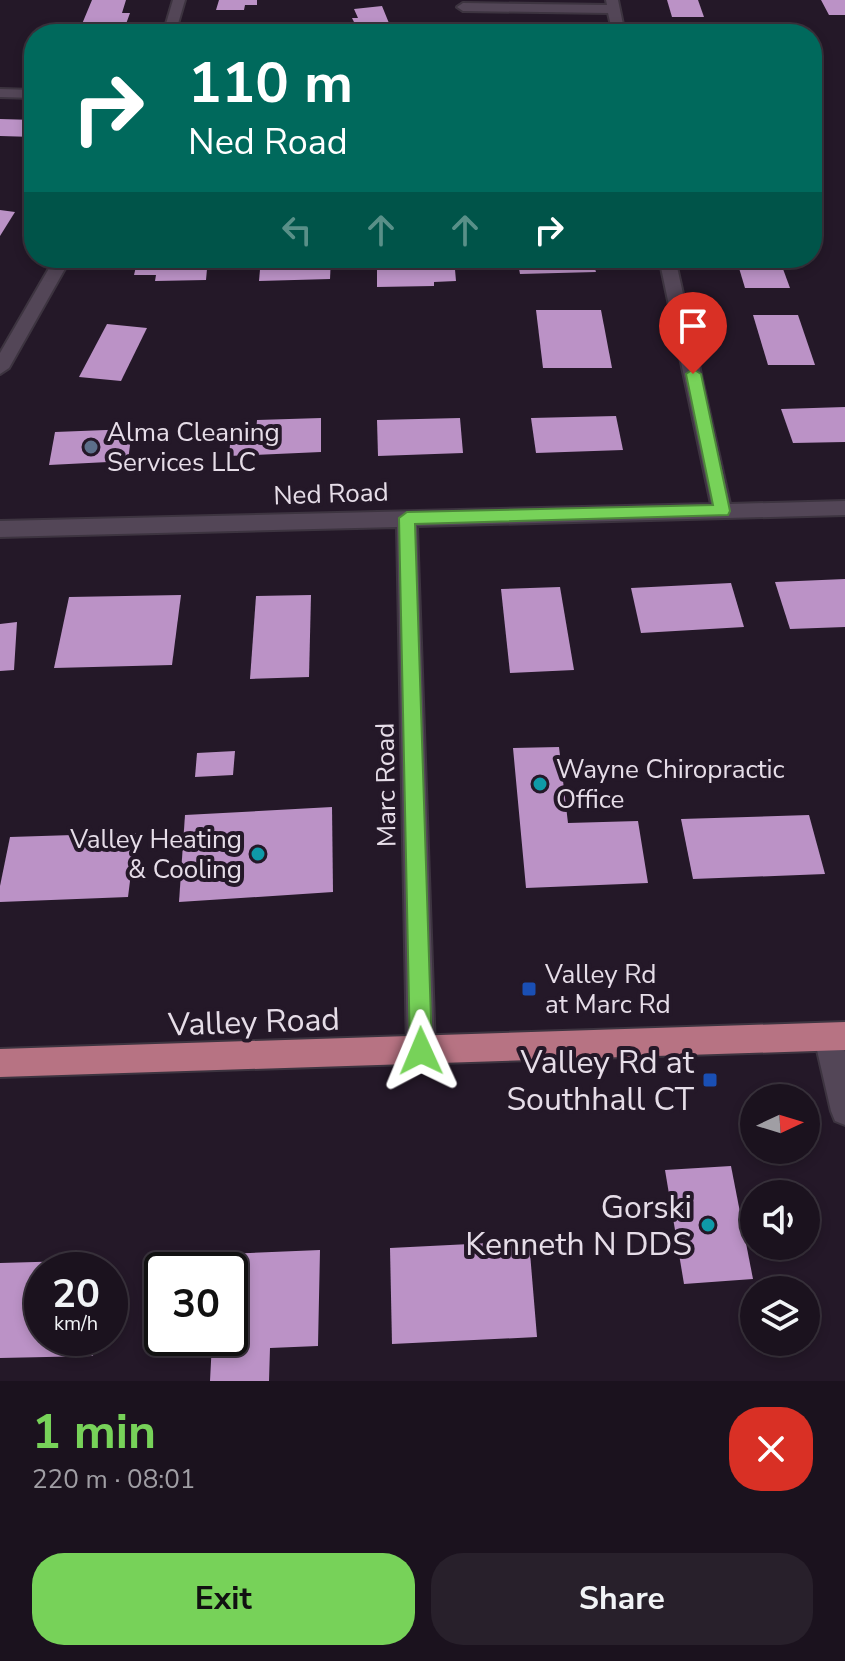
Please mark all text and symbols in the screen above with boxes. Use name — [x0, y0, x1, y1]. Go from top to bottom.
text: 110 m — [188, 45, 353, 122]
icon: right — [56, 56, 160, 160]
text: Ned Road — [188, 118, 348, 167]
icon: left — [275, 208, 319, 252]
icon: ahead — [359, 208, 403, 252]
icon: ahead — [443, 208, 487, 252]
icon: right — [527, 208, 571, 252]
pin — [659, 292, 727, 374]
icon: arrive — [671, 304, 715, 348]
place label: Alma Cleaning Services LLC — [107, 415, 280, 480]
marker: Alma Cleaning Services LLC — [82, 438, 100, 456]
street label: Ned Road — [273, 474, 389, 514]
street label: Marc Road — [367, 723, 405, 847]
place label: Wayne Chiropractic Office — [556, 752, 785, 817]
marker: Wayne Chiropractic Office — [531, 775, 549, 793]
place label: Valley Heating & Cooling — [69, 822, 242, 887]
marker: Valley Heating & Cooling — [249, 845, 267, 863]
place label: Valley Rd at Marc Rd — [544, 957, 671, 1022]
marker: Valley Rd at Marc Rd — [520, 980, 538, 998]
street label: Valley Road — [166, 998, 341, 1047]
position arrow — [379, 1009, 463, 1093]
place label: Valley Rd at Southhall CT — [506, 1041, 695, 1121]
marker: Valley Rd at Southhall CT — [701, 1071, 719, 1089]
north arrow — [740, 1084, 820, 1164]
map controls — [740, 1084, 820, 1356]
button: sound — [740, 1180, 820, 1260]
place label: Gorski Kenneth N DDS — [465, 1186, 692, 1266]
marker: Gorski Kenneth N DDS — [699, 1216, 717, 1234]
speed limit sign: 30 — [144, 1252, 248, 1356]
text: 20 — [52, 1267, 100, 1321]
button: layers — [740, 1276, 820, 1356]
text: km/h — [54, 1310, 98, 1337]
text: 1 min — [32, 1399, 156, 1465]
button: close — [729, 1407, 813, 1491]
text: 220 m · 08:01 — [32, 1462, 195, 1497]
button: Exit — [32, 1553, 415, 1645]
button: Share — [431, 1553, 813, 1645]

